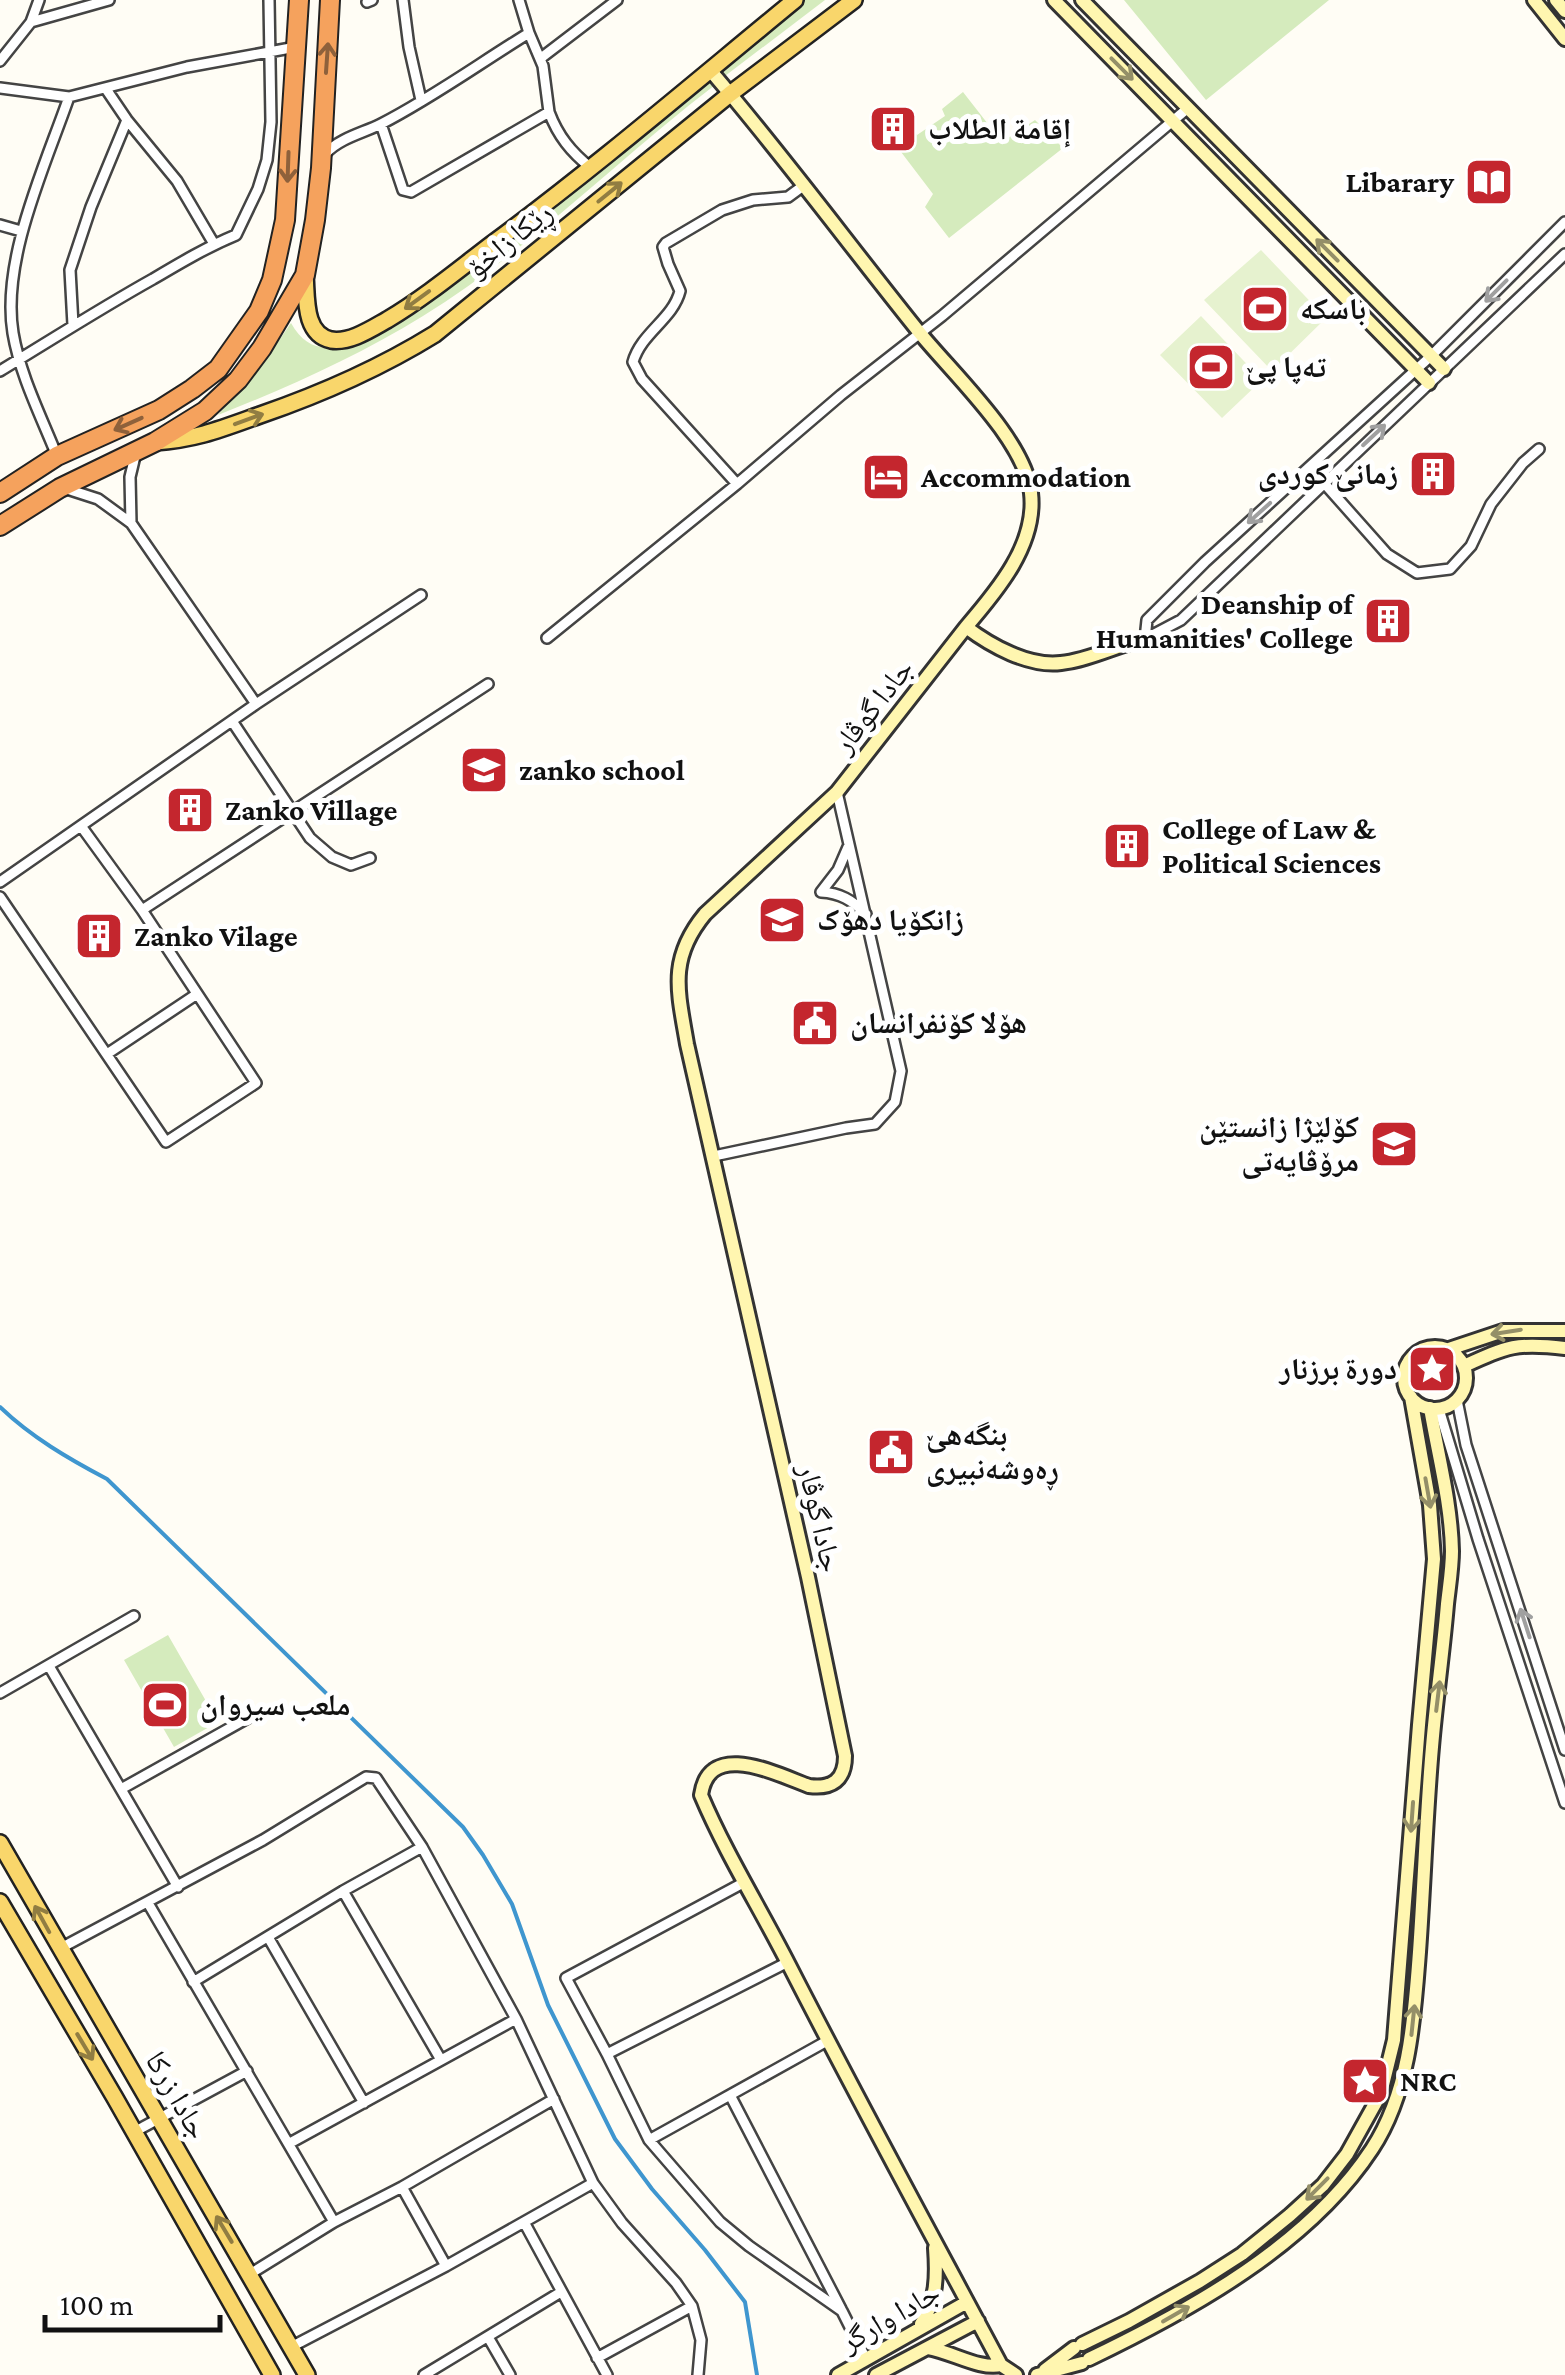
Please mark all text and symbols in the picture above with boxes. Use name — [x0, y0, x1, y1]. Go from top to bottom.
one-way arrow — [318, 42, 337, 74]
one-way arrow — [1110, 57, 1134, 81]
building icon: إقامة الطلاب — [867, 103, 919, 155]
place label: إقامة الطلاب — [928, 112, 1071, 148]
one-way arrow — [278, 151, 297, 183]
library icon: Libarary — [1463, 156, 1515, 208]
place label: Libarary — [1345, 165, 1454, 198]
one-way arrow — [596, 182, 623, 204]
street label: ڕێکا زاخۆ — [459, 195, 562, 289]
one-way arrow — [1315, 238, 1339, 262]
one-way arrow — [1484, 279, 1508, 303]
sports icon: باسکە — [1239, 283, 1291, 335]
one-way arrow — [404, 289, 431, 310]
place label: باسکە — [1300, 292, 1366, 326]
sports icon: تەپا پێ — [1185, 341, 1237, 393]
place label: تەپا پێ — [1246, 350, 1326, 385]
one-way arrow — [233, 409, 264, 427]
one-way arrow — [113, 416, 144, 434]
one-way arrow — [1361, 423, 1385, 447]
building icon: زمانێ کوردی — [1407, 448, 1459, 500]
hotel icon: Accommodation — [860, 451, 912, 503]
place label: زمانێ کوردی — [1258, 457, 1398, 492]
place label: Accommodation — [920, 460, 1131, 493]
one-way arrow — [1247, 501, 1272, 524]
place label: Deanship of Humanities' College — [1096, 587, 1355, 654]
building icon: Deanship of Humanities' College — [1362, 595, 1414, 647]
street label: جادا گوڤار — [825, 652, 920, 760]
school or university icon: zanko school — [458, 744, 510, 796]
place label: zanko school — [519, 753, 685, 786]
building icon: Zanko Village — [164, 784, 216, 836]
place label: Zanko Village — [225, 793, 397, 826]
place label: College of Law & Political Sciences — [1162, 812, 1381, 879]
building icon: College of Law & Political Sciences — [1101, 820, 1153, 872]
school or university icon: زانکۆیا دهۆک — [756, 894, 808, 946]
place label: زانکۆیا دهۆک — [817, 903, 964, 937]
building icon: Zanko Vilage — [73, 910, 125, 962]
place label: Zanko Vilage — [134, 919, 298, 952]
public building icon: هۆلا كۆنفرانسان — [789, 997, 841, 1049]
place label: هۆلا كۆنفرانسان — [850, 1006, 1027, 1041]
place label: كۆلێژا زانستێن مرۆڤایەتی — [1199, 1110, 1359, 1179]
school or university icon: كۆلێژا زانستێن مرۆڤایەتی — [1368, 1118, 1420, 1170]
one-way arrow — [1490, 1324, 1523, 1342]
place icon: دورة برزنار — [1406, 1343, 1458, 1395]
place label: دورة برزنار — [1278, 1352, 1397, 1386]
place label: بنگه‌هێ ڕه‌وشه‌نبیرى — [926, 1418, 1059, 1491]
public building icon: بنگه‌هێ ڕه‌وشه‌نبیرى — [865, 1426, 917, 1478]
street label: جادا گوڤار — [792, 1460, 849, 1575]
one-way arrow — [1419, 1477, 1438, 1509]
one-way arrow — [1514, 1608, 1532, 1640]
sports icon: ملعب سيروان — [139, 1679, 191, 1731]
one-way arrow — [1429, 1681, 1448, 1713]
place label: ملعب سيروان — [200, 1688, 350, 1723]
one-way arrow — [1403, 1800, 1422, 1832]
one-way arrow — [32, 1904, 52, 1934]
one-way arrow — [1404, 2005, 1423, 2037]
one-way arrow — [75, 2032, 95, 2061]
street label: جادا زرکا — [139, 2045, 215, 2144]
place icon: NRC — [1339, 2055, 1391, 2107]
place label: NRC — [1400, 2064, 1457, 2097]
one-way arrow — [1305, 2177, 1329, 2201]
one-way arrow — [214, 2216, 234, 2244]
scale bar — [45, 2270, 220, 2332]
street label: جادا وارگر — [833, 2275, 945, 2359]
text: 100 m — [60, 2288, 134, 2321]
one-way arrow — [1160, 2303, 1190, 2323]

